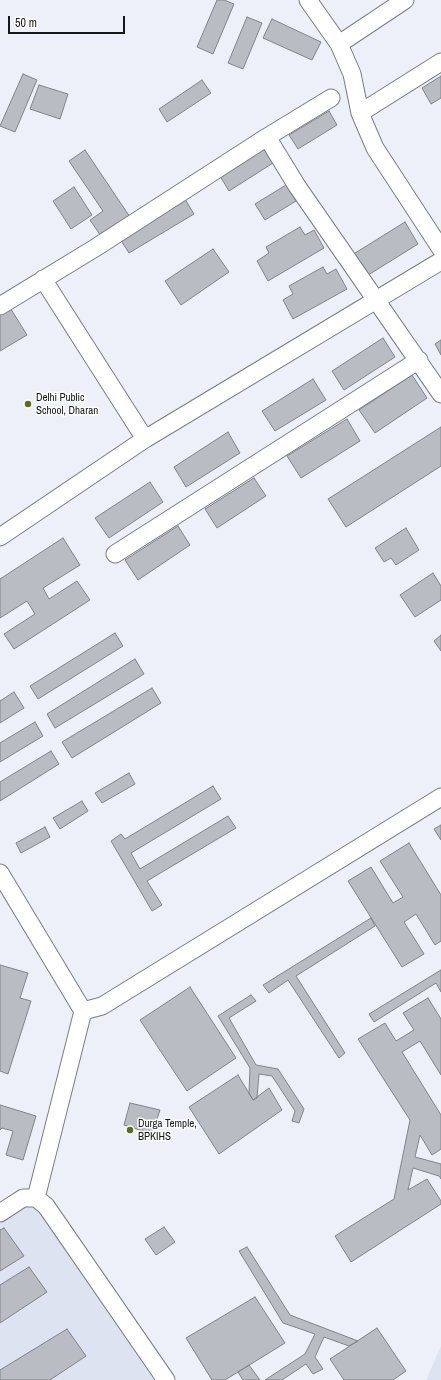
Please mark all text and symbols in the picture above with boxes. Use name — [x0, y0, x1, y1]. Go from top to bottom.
scale bar — [10, 8, 127, 34]
text: 50 m — [15, 15, 37, 31]
place label: Delhi Public School, Dharan — [36, 391, 98, 417]
marker: Delhi Public School, Dharan — [23, 399, 33, 409]
place label: Durga Temple, BPKIHS — [138, 1117, 197, 1143]
marker: Durga Temple, BPKIHS — [125, 1125, 135, 1135]

